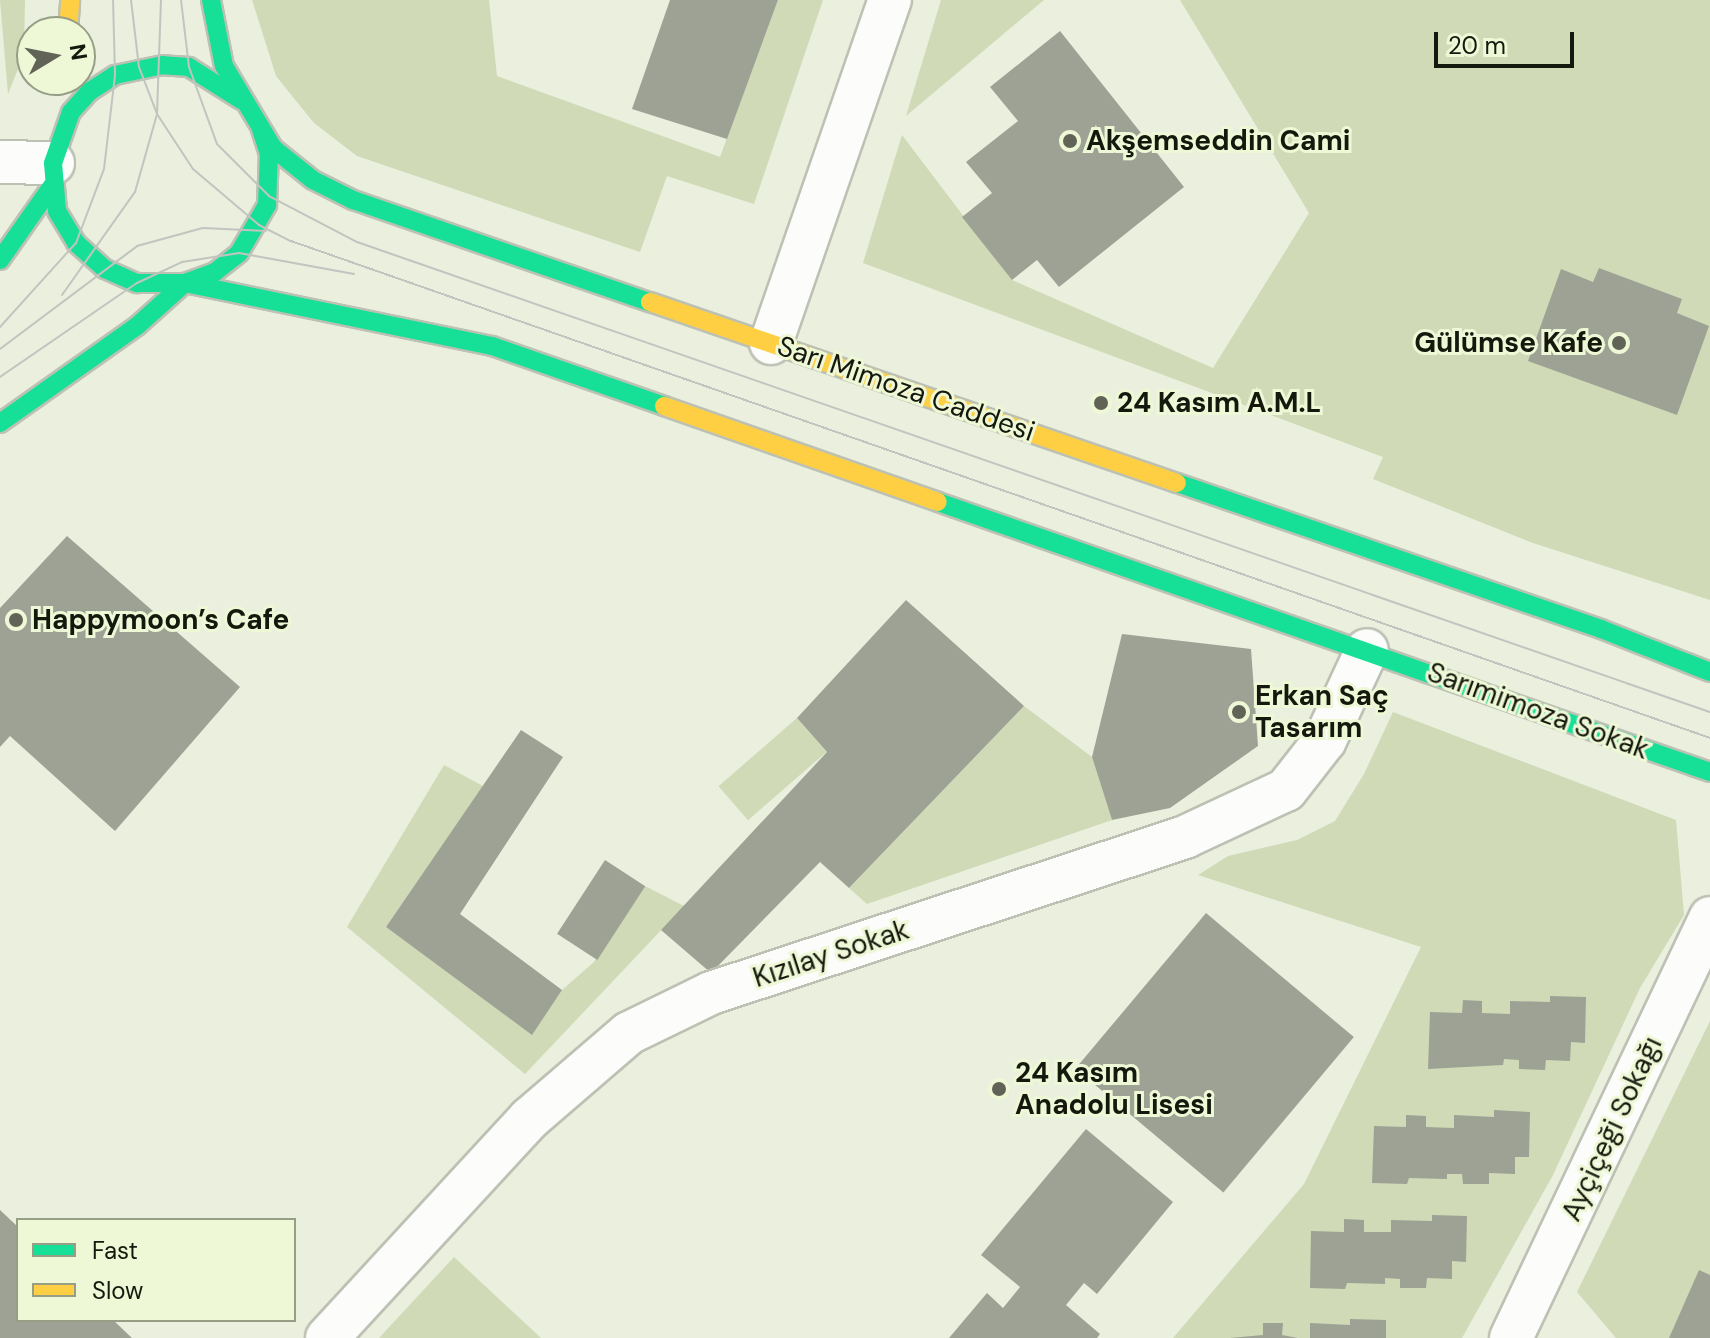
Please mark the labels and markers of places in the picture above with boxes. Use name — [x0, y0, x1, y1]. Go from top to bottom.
place label: Akşemseddin Cami — [1086, 124, 1351, 158]
marker: Akşemseddin Cami — [1061, 132, 1079, 150]
place label: Gülümse Kafe — [1414, 326, 1603, 360]
marker: Gülümse Kafe — [1610, 334, 1628, 352]
place label: 24 Kasım A.M.L — [1117, 386, 1321, 420]
marker: 24 Kasım A.M.L — [1092, 394, 1110, 412]
place label: Happymoon’s Cafe — [32, 603, 289, 637]
marker: Happymoon’s Cafe — [7, 611, 25, 629]
place label: Erkan Saç Tasarım — [1255, 679, 1389, 745]
marker: Erkan Saç Tasarım — [1230, 703, 1248, 721]
place label: 24 Kasım Anadolu Lisesi — [1015, 1056, 1213, 1122]
marker: 24 Kasım Anadolu Lisesi — [990, 1080, 1008, 1098]

